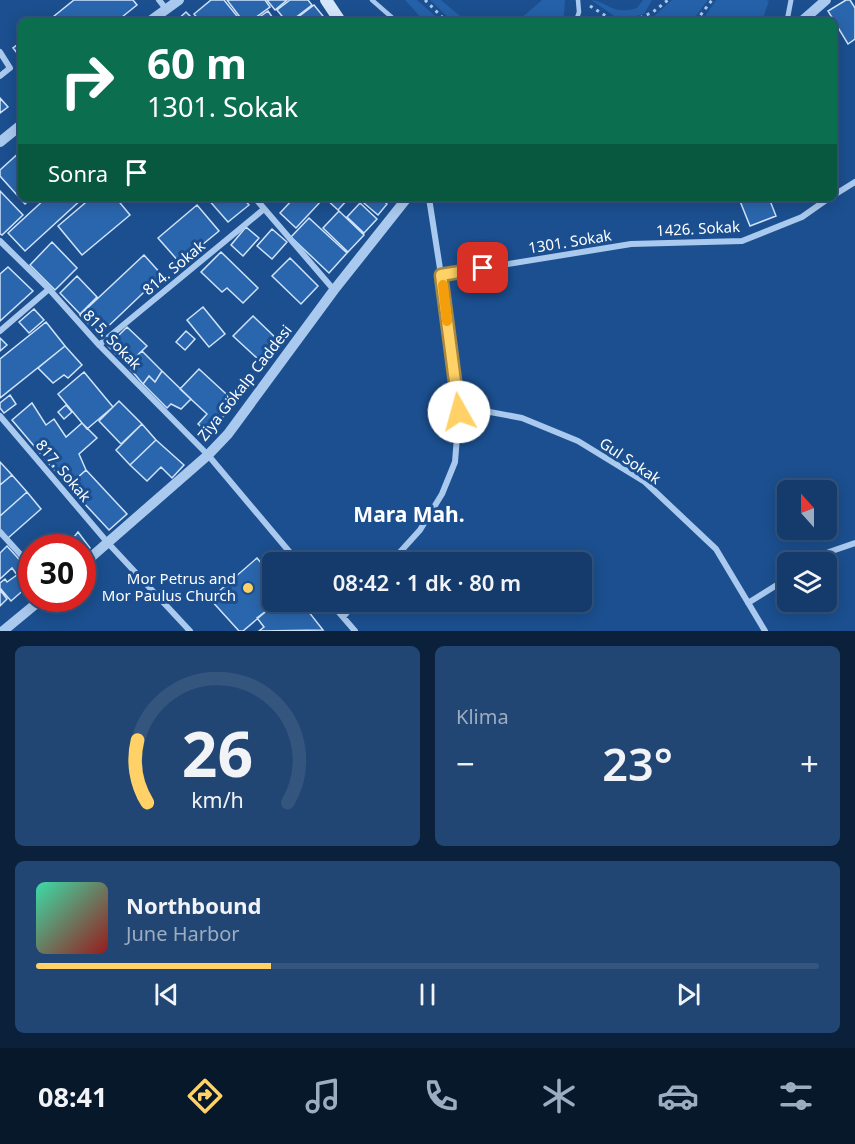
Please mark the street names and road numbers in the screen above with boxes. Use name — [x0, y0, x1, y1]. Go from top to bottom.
street label: 1426. Sokak — [655, 216, 740, 240]
street label: 1301. Sokak — [527, 225, 613, 257]
street label: 814. Sokak — [138, 235, 209, 299]
street label: 815. Sokak — [79, 305, 146, 373]
street label: Ziya Gökalp Caddesi — [193, 320, 296, 444]
street label: Gul Sokak — [596, 432, 665, 488]
street label: 817. Sokak — [32, 435, 96, 506]

